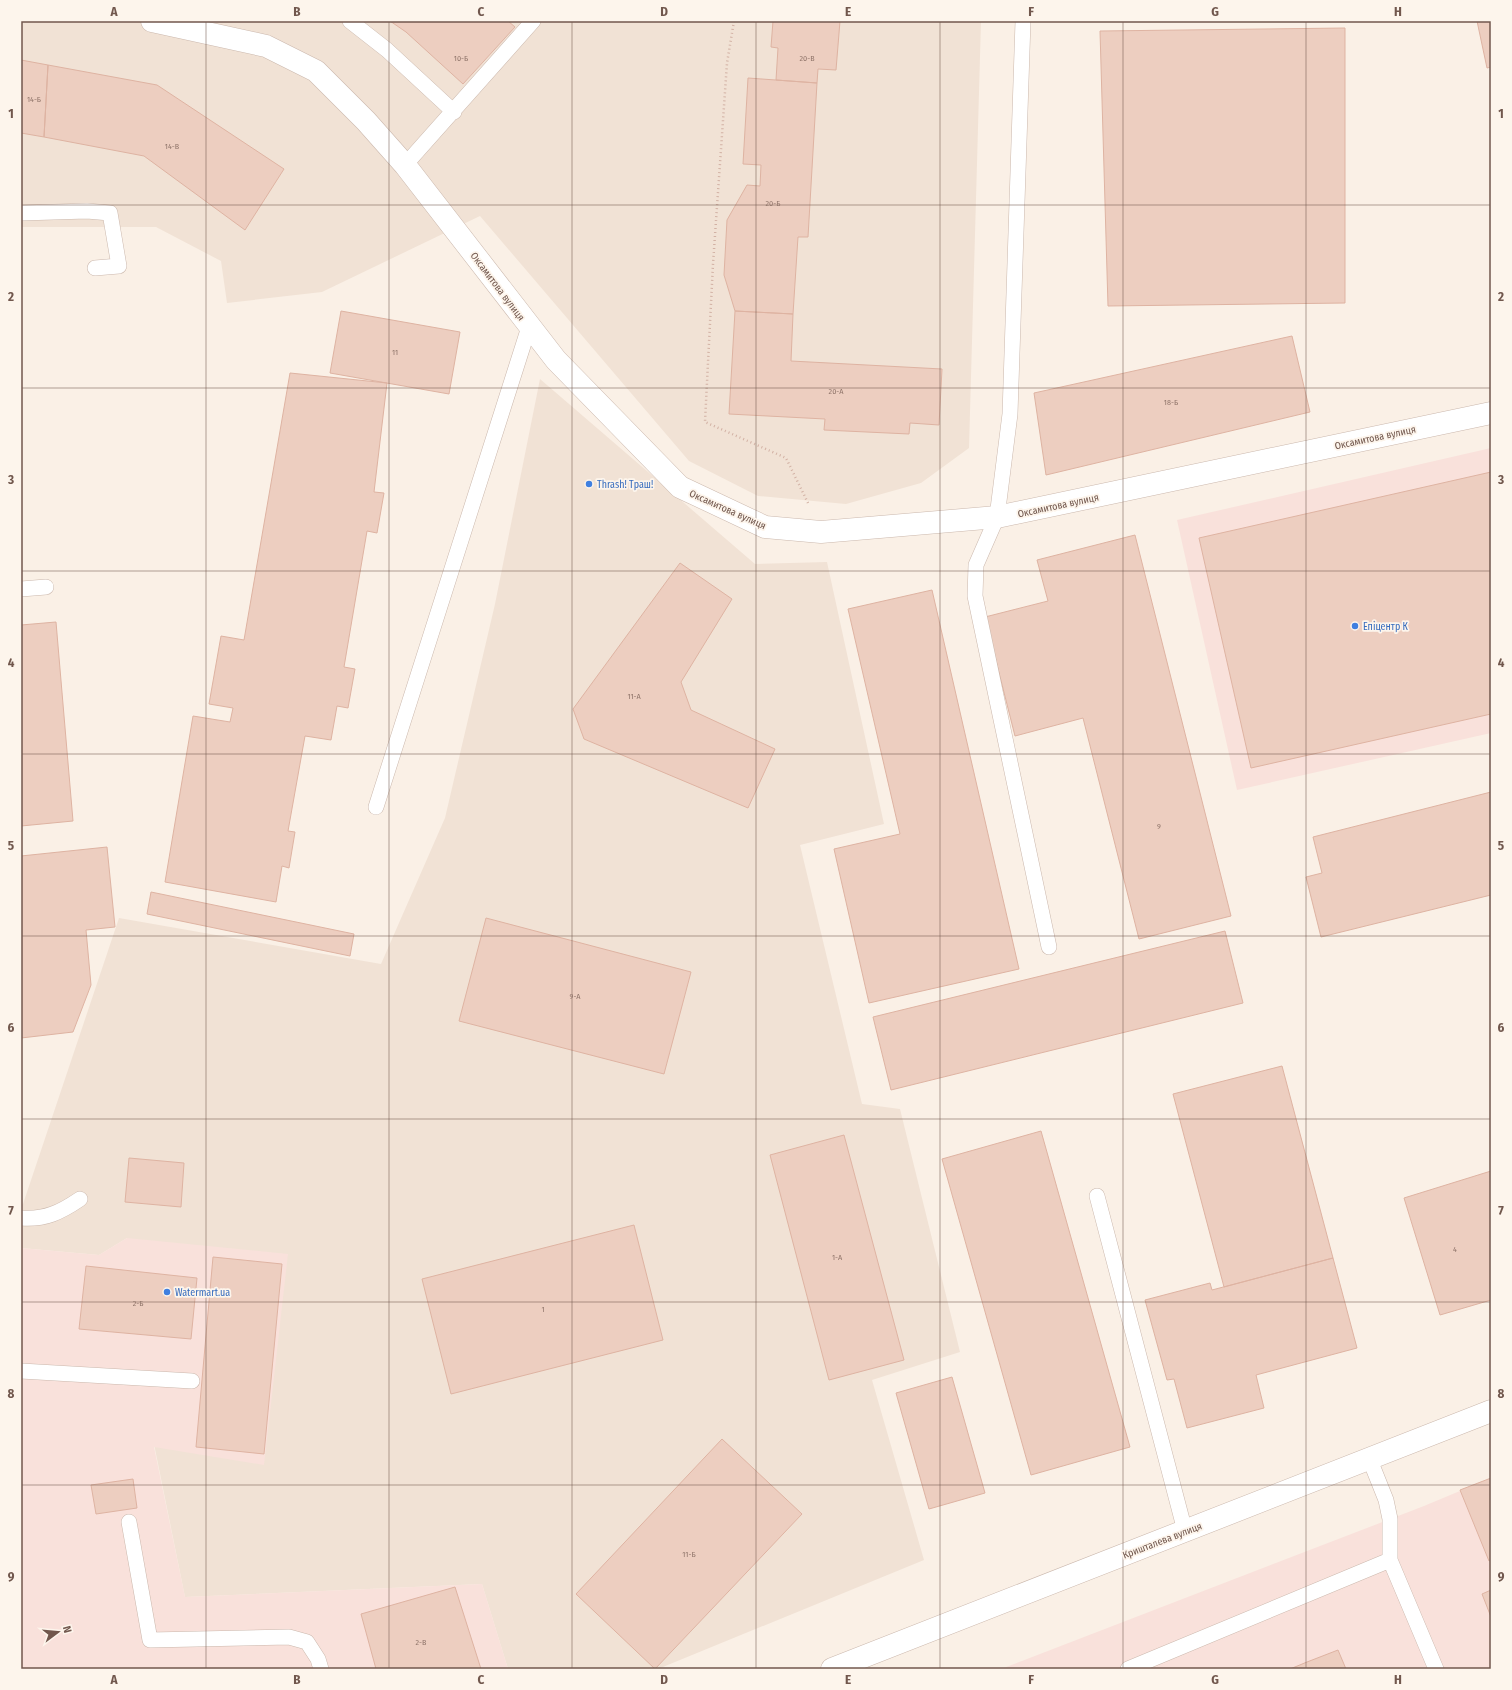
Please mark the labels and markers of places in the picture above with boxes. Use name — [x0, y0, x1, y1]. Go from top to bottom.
marker: Thrash! Траш! — [584, 479, 594, 489]
place label: Thrash! Траш! — [597, 479, 653, 491]
place label: Епіцентр К — [1363, 620, 1409, 633]
marker: Епіцентр К — [1350, 621, 1360, 631]
marker: Watermart.ua — [162, 1287, 172, 1297]
place label: Watermart.ua — [175, 1287, 230, 1299]

